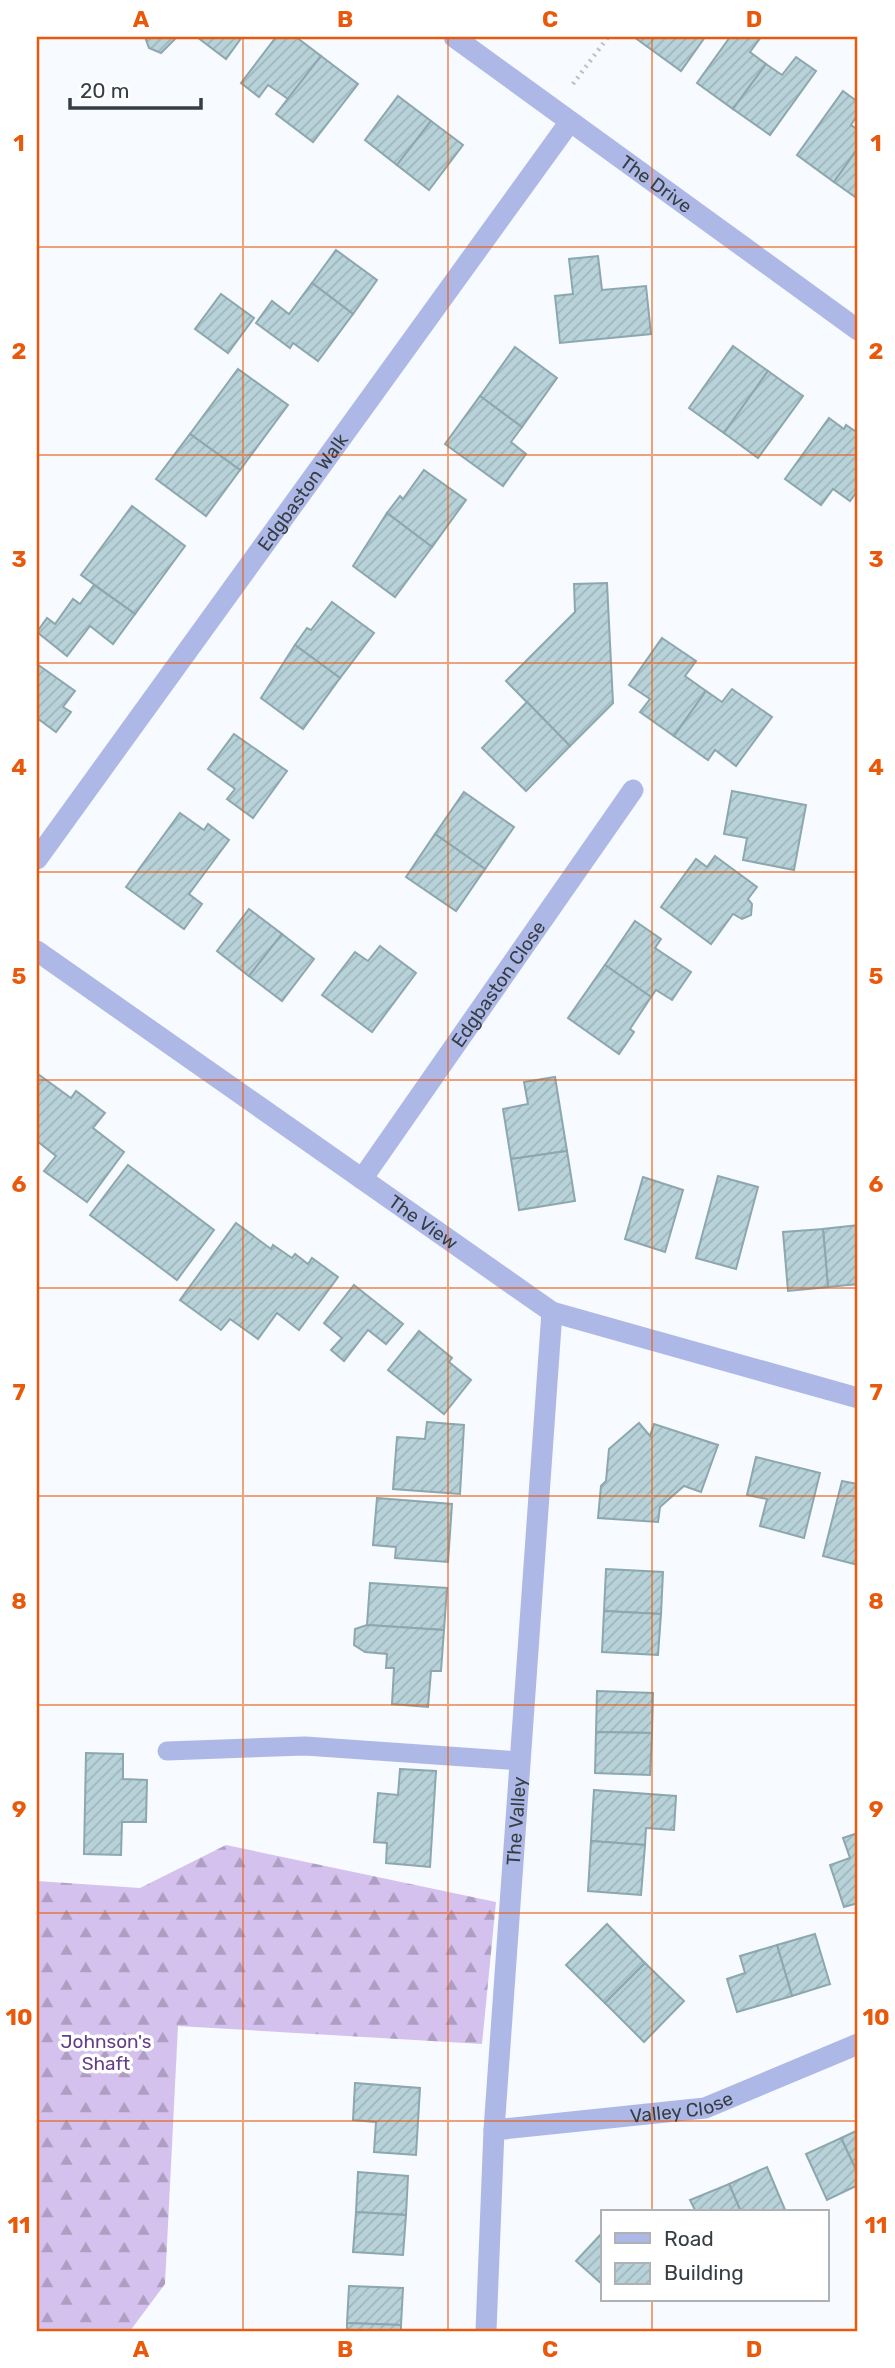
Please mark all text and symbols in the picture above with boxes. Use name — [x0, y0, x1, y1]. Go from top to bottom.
text: A — [133, 5, 150, 33]
text: B — [337, 5, 353, 33]
text: C — [542, 5, 558, 33]
text: D — [746, 5, 762, 33]
scale bar — [70, 66, 201, 110]
text: 20 m — [80, 78, 129, 103]
text: 1 — [13, 129, 25, 157]
text: 1 — [870, 129, 882, 157]
street label: The Drive — [616, 150, 697, 218]
text: 2 — [12, 337, 26, 365]
text: 2 — [869, 337, 883, 365]
street label: Edgbaston Walk — [252, 428, 353, 555]
text: 3 — [11, 545, 27, 573]
text: 3 — [868, 545, 884, 573]
text: 4 — [11, 753, 27, 781]
text: 4 — [868, 753, 884, 781]
street label: Edgbaston Close — [446, 916, 550, 1051]
text: 5 — [12, 962, 27, 990]
text: 5 — [869, 962, 884, 990]
text: 6 — [12, 1170, 27, 1198]
text: 6 — [869, 1170, 884, 1198]
street label: The View — [384, 1190, 463, 1254]
text: 7 — [12, 1378, 26, 1406]
text: 7 — [869, 1378, 883, 1406]
text: 8 — [11, 1587, 27, 1615]
text: 8 — [868, 1587, 884, 1615]
street label: The Valley — [501, 1776, 531, 1866]
text: 9 — [12, 1795, 26, 1823]
text: 9 — [869, 1795, 883, 1823]
text: 10 — [5, 2003, 33, 2031]
text: 10 — [862, 2003, 890, 2031]
park label: Johnson's Shaft — [60, 2030, 152, 2075]
street label: Valley Close — [629, 2086, 736, 2127]
legend — [601, 2210, 828, 2302]
text: 11 — [8, 2211, 30, 2239]
text: 11 — [865, 2211, 887, 2239]
text: Road — [664, 2226, 714, 2251]
text: Building — [664, 2260, 744, 2285]
text: A — [133, 2335, 150, 2363]
text: B — [337, 2335, 353, 2363]
text: C — [542, 2335, 558, 2363]
text: D — [746, 2335, 762, 2363]

